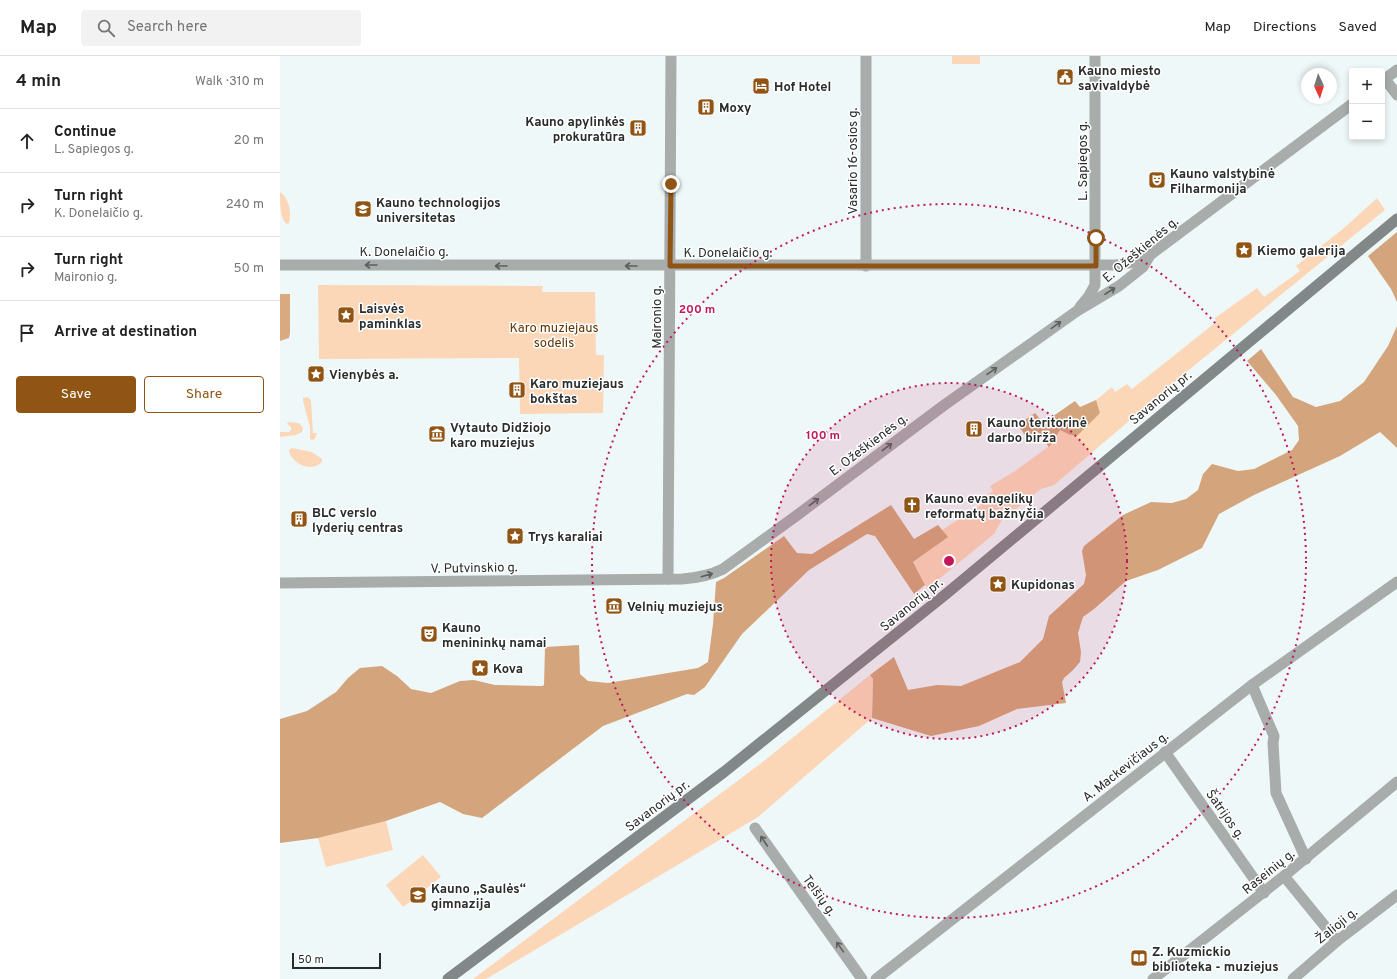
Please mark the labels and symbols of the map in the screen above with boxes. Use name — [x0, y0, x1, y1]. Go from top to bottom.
place label: Kauno miesto savivaldybė — [1078, 64, 1161, 95]
public building icon: Kauno miesto savivaldybė — [1055, 67, 1075, 87]
north arrow — [1301, 68, 1337, 104]
hotel icon: Hof Hotel — [751, 76, 771, 96]
place label: Hof Hotel — [774, 80, 831, 96]
building icon: Moxy — [696, 97, 716, 117]
place label: Moxy — [719, 101, 752, 117]
street label: Vasario 16-osios g. — [846, 107, 862, 214]
place label: Kauno apylinkės prokuratūra — [525, 115, 625, 146]
building icon: Kauno apylinkės prokuratūra — [628, 118, 648, 138]
street label: L. Sapiegos g. — [1076, 121, 1092, 201]
place label: Kauno valstybinė Filharmonija — [1170, 167, 1275, 198]
theatre icon: Kauno valstybinė Filharmonija — [1147, 170, 1167, 190]
route end — [662, 175, 680, 193]
place label: Kauno technologijos universitetas — [376, 196, 501, 227]
school or university icon: Kauno technologijos universitetas — [353, 199, 373, 219]
street label: E. Ožeškienės g. — [1100, 214, 1182, 287]
route start — [1087, 229, 1105, 247]
place icon: Kiemo galerija — [1234, 240, 1254, 260]
place label: Kiemo galerija — [1257, 244, 1345, 260]
street label: K. Donelaičio g. — [360, 245, 449, 261]
street label: K. Donelaičio g. — [684, 246, 773, 262]
one-way arrow — [365, 261, 378, 269]
one-way arrow — [495, 262, 508, 270]
one-way arrow — [625, 262, 638, 270]
street label: Maironio g. — [650, 285, 666, 349]
one-way arrow — [1105, 287, 1116, 296]
place label: Laisvės paminklas — [359, 302, 421, 333]
text: 200 m — [679, 302, 715, 318]
place icon: Laisvės paminklas — [336, 305, 356, 325]
park label: Karo muziejaus sodelis — [509, 321, 599, 352]
one-way arrow — [1050, 321, 1061, 330]
place icon: Vienybės a. — [306, 364, 326, 384]
one-way arrow — [986, 367, 997, 375]
place label: Vienybės a. — [329, 368, 399, 384]
street label: Savanorių pr. — [1127, 368, 1196, 429]
place label: Karo muziejaus bokštas — [530, 377, 624, 408]
building icon: Karo muziejaus bokštas — [507, 380, 527, 400]
street label: E. Ožeškienės g. — [827, 411, 912, 480]
place label: Kauno teritorinė darbo birža — [987, 416, 1087, 447]
building icon: Kauno teritorinė darbo birža — [964, 419, 984, 439]
place label: Vytauto Didžiojo karo muziejus — [450, 421, 551, 452]
museum icon: Vytauto Didžiojo karo muziejus — [427, 424, 447, 444]
text: 100 m — [806, 428, 840, 444]
one-way arrow — [881, 443, 892, 452]
place label: Kauno evangelikų reformatų bažnyčia — [925, 492, 1044, 523]
church icon: Kauno evangelikų reformatų bažnyčia — [902, 495, 922, 515]
one-way arrow — [808, 498, 819, 506]
place label: BLC verslo lyderių centras — [312, 506, 403, 537]
building icon: BLC verslo lyderių centras — [289, 509, 309, 529]
place icon: Trys karaliai — [505, 526, 525, 546]
place label: Trys karaliai — [528, 530, 603, 546]
centre of rings — [942, 554, 956, 568]
street label: V. Putvinskio g. — [430, 560, 518, 578]
one-way arrow — [700, 571, 713, 578]
place icon: Kupidonas — [988, 574, 1008, 594]
street label: Savanorių pr. — [878, 575, 947, 636]
place label: Kupidonas — [1011, 578, 1075, 594]
museum icon: Velnių muziejus — [604, 596, 624, 616]
place label: Velnių muziejus — [627, 600, 723, 616]
place label: Kauno menininkų namai — [442, 621, 547, 652]
theatre icon: Kauno menininkų namai — [419, 624, 439, 644]
place icon: Kova — [470, 658, 490, 678]
place label: Kova — [493, 662, 523, 678]
street label: A. Mackevičiaus g. — [1080, 729, 1173, 806]
street label: Savanorių pr. — [623, 777, 694, 836]
street label: Šatrijos g. — [1201, 786, 1249, 843]
one-way arrow — [760, 836, 768, 847]
street label: Raseinių g. — [1240, 847, 1299, 899]
street label: Telšių g. — [798, 873, 839, 920]
place label: Kauno „Saulės“ gimnazija — [431, 882, 526, 913]
school or university icon: Kauno „Saulės“ gimnazija — [408, 885, 428, 905]
street label: Žalioji g. — [1312, 903, 1361, 948]
one-way arrow — [836, 942, 844, 953]
place label: Z. Kuzmickio biblioteka - muziejus — [1152, 945, 1279, 976]
library icon: Z. Kuzmickio biblioteka - muziejus — [1129, 948, 1149, 968]
scale bar — [292, 951, 381, 970]

